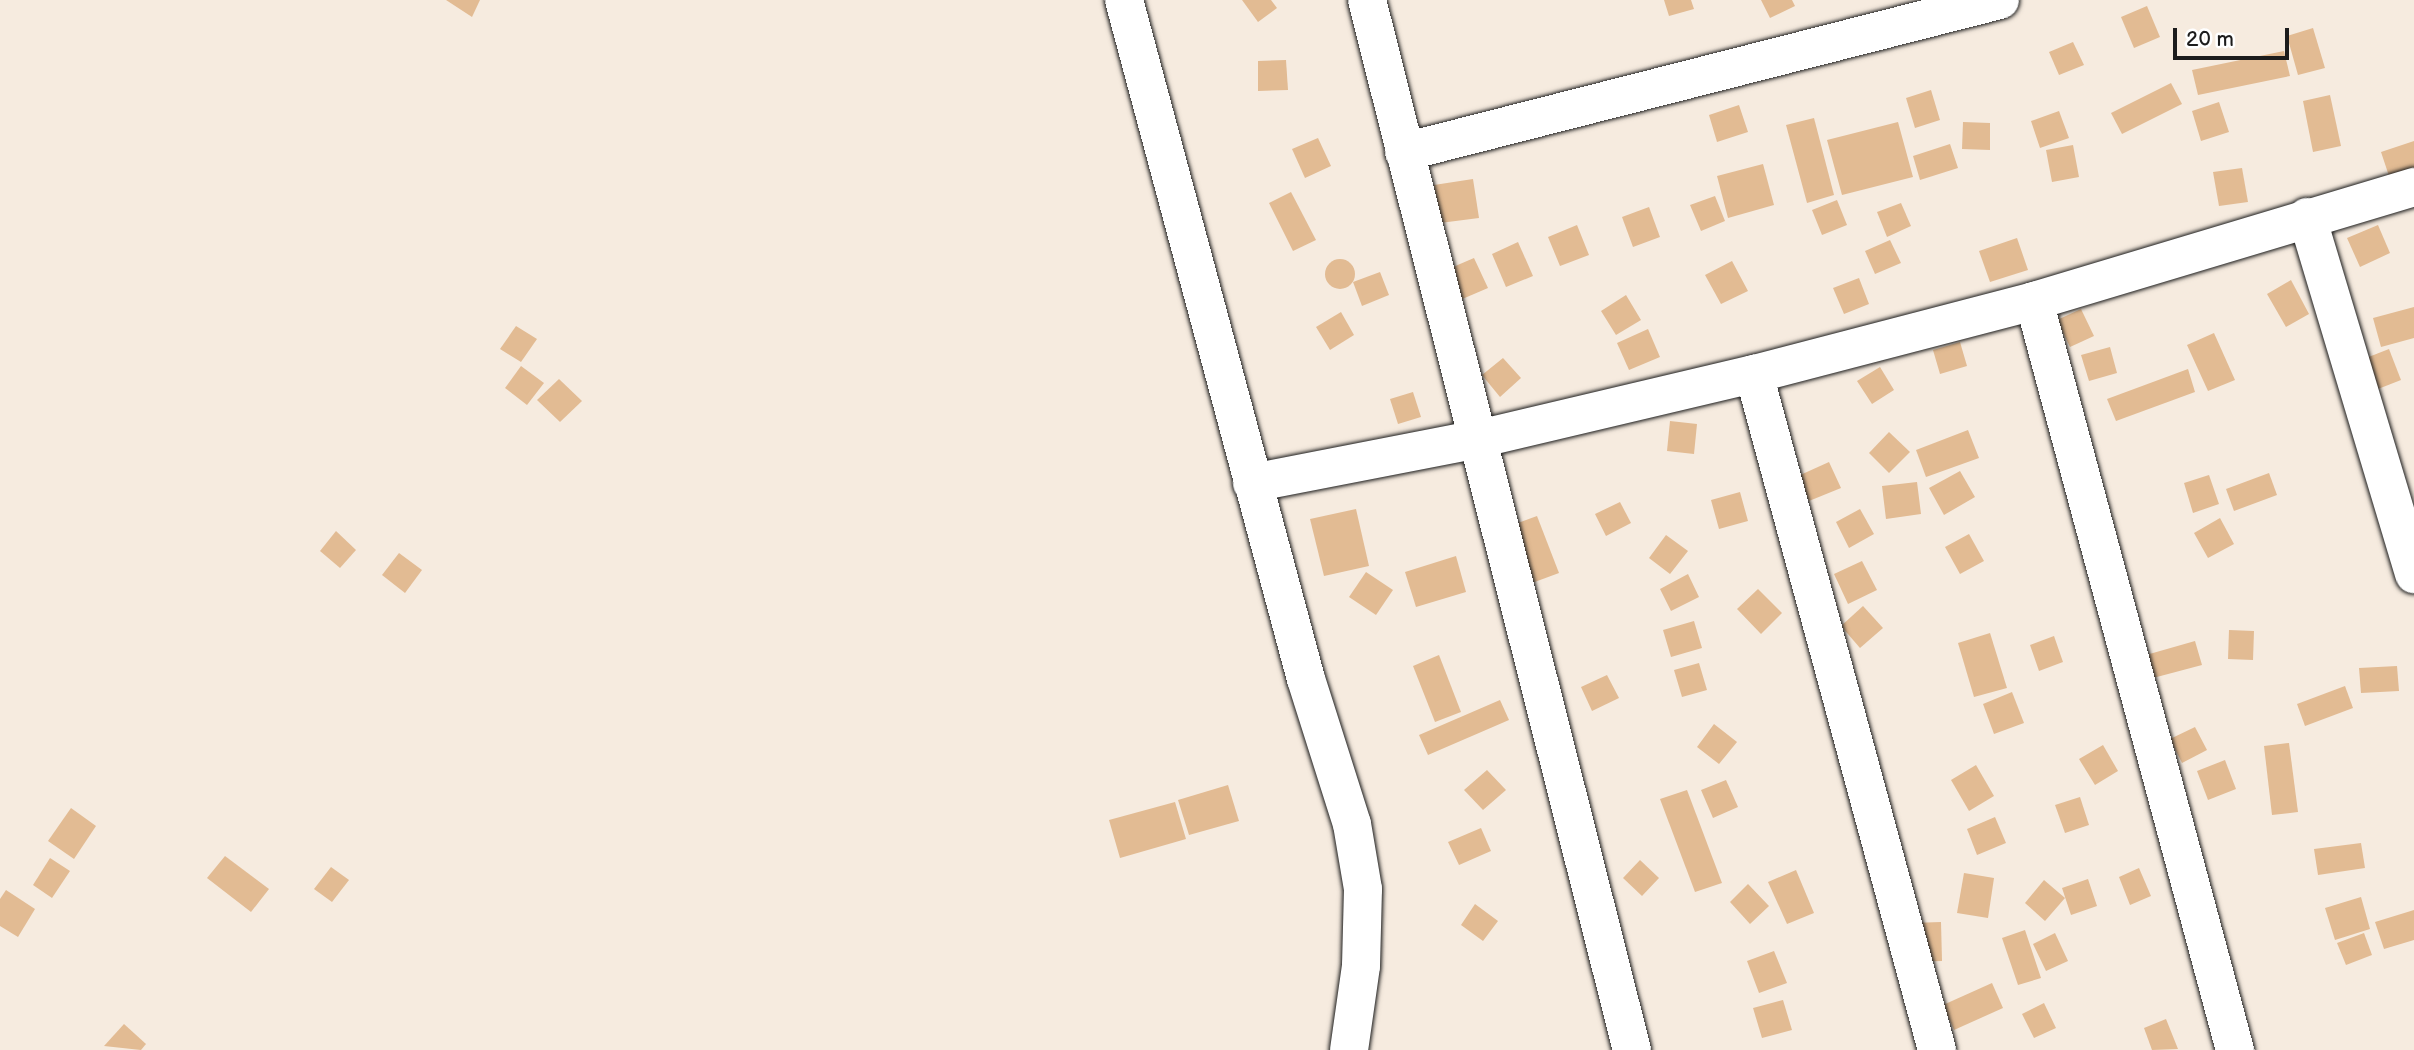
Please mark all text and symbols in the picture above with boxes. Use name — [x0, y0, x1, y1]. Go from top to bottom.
scale bar — [2176, 14, 2292, 58]
text: 20 m — [2186, 27, 2234, 52]

